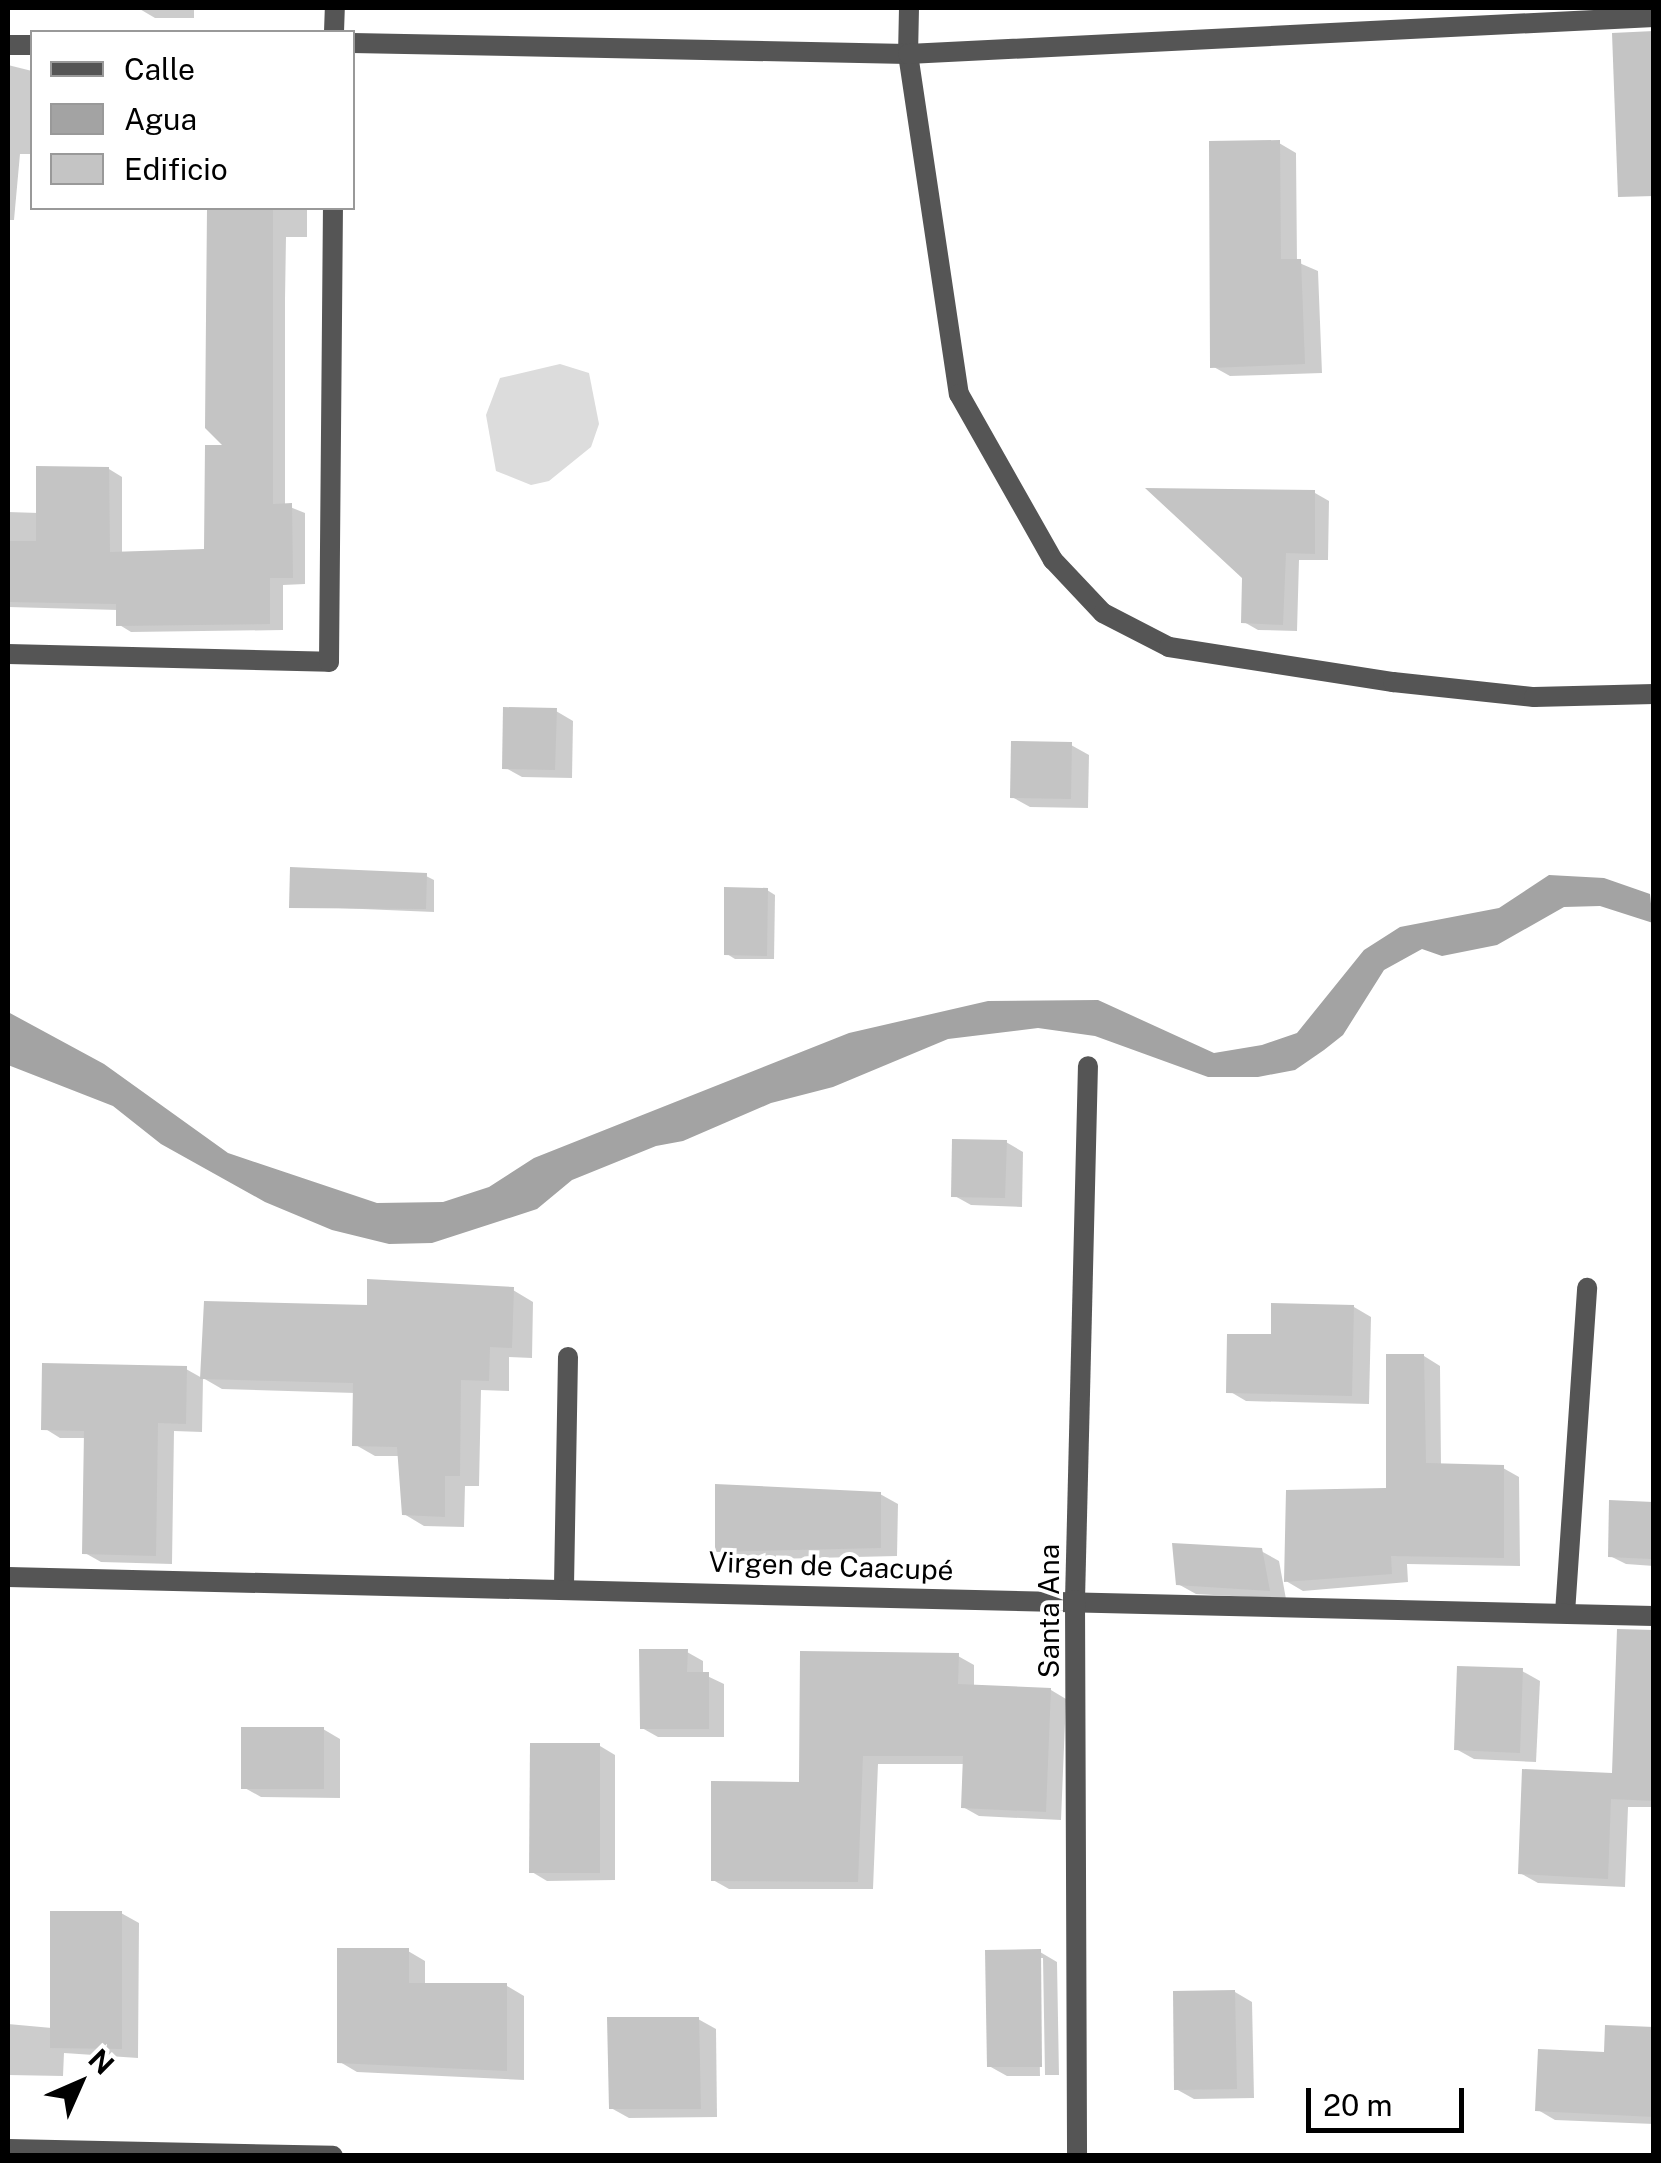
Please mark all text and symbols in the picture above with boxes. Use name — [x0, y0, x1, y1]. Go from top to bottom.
legend — [30, 30, 355, 210]
text: Calle — [124, 51, 195, 87]
text: Agua — [124, 101, 197, 137]
text: Edificio — [124, 151, 228, 187]
street label: Santa Ana — [1032, 1544, 1066, 1678]
street label: Virgen de Caacupé — [708, 1545, 954, 1587]
north arrow — [30, 2033, 130, 2133]
text: N — [82, 2042, 121, 2081]
scale bar — [1311, 2068, 1468, 2130]
text: 20 m — [1323, 2087, 1392, 2123]

